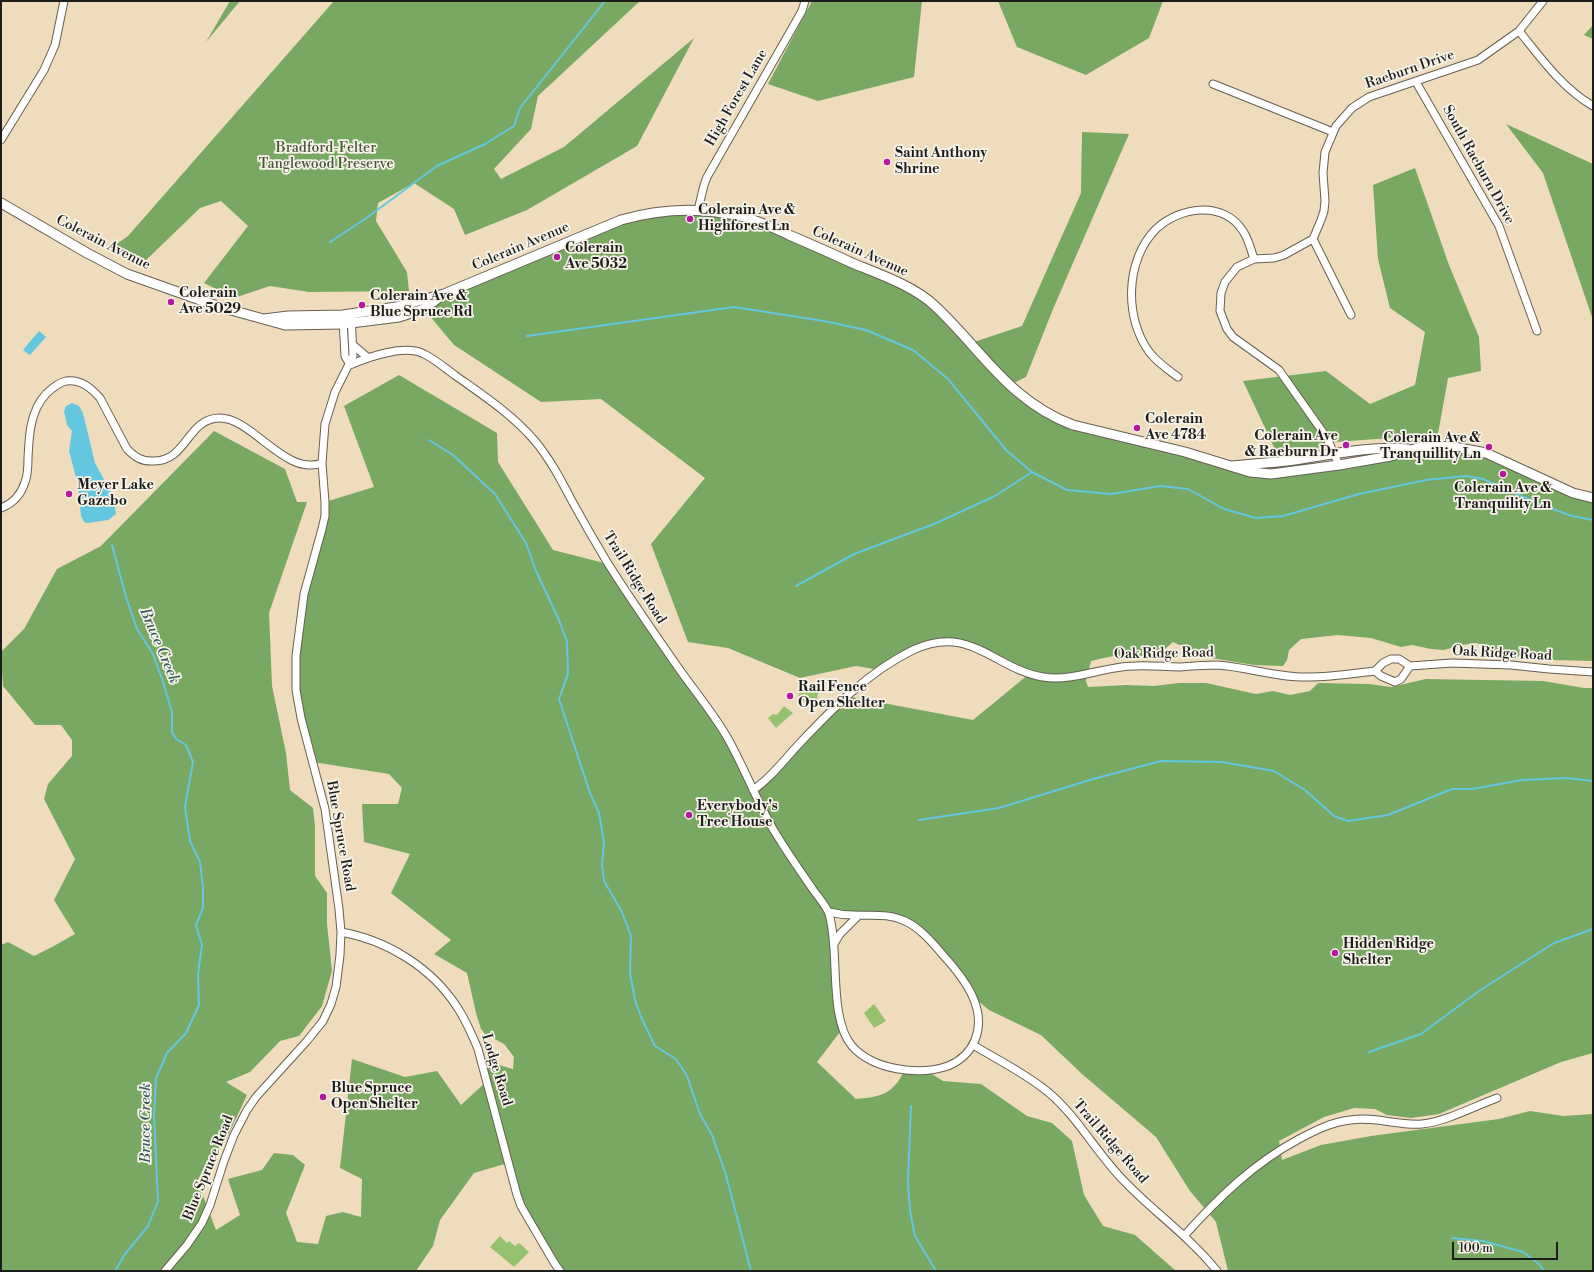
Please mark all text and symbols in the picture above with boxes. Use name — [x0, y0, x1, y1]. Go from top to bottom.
street label: High Forest Lane — [702, 46, 772, 150]
street label: Raeburn Drive — [1363, 47, 1457, 93]
street label: South Raeburn Drive — [1438, 103, 1518, 227]
park label: Bradford-Felter Tanglewood Preserve — [258, 141, 394, 174]
place label: Saint Anthony Shrine — [895, 146, 987, 178]
marker: Saint Anthony Shrine — [882, 157, 892, 167]
place label: Colerain Ave & Highforest Ln — [698, 203, 796, 236]
street label: Colerain Avenue — [53, 212, 153, 274]
marker: Colerain Ave & Highforest Ln — [685, 214, 695, 224]
street label: Colerain Avenue — [470, 219, 572, 275]
street label: Colerain Avenue — [809, 223, 911, 281]
place label: Colerain Ave 5032 — [565, 241, 627, 274]
marker: Colerain Ave 5032 — [552, 252, 562, 262]
place label: Colerain Ave 5029 — [179, 286, 241, 318]
place label: Colerain Ave & Blue Spruce Rd — [370, 289, 473, 322]
marker: Colerain Ave 5029 — [166, 297, 176, 307]
marker: Colerain Ave & Blue Spruce Rd — [357, 300, 367, 310]
place label: Colerain Ave 4784 — [1145, 412, 1206, 444]
marker: Colerain Ave 4784 — [1132, 423, 1142, 433]
place label: Colerain Ave & Raeburn Dr — [1245, 429, 1338, 462]
place label: Colerain Ave & Tranquillity Ln — [1380, 431, 1481, 464]
marker: Colerain Ave & Raeburn Dr — [1341, 440, 1351, 450]
marker: Colerain Ave & Tranquillity Ln — [1484, 442, 1494, 452]
marker: Colerain Ave & Tranquility Ln — [1498, 469, 1508, 479]
place label: Meyer Lake Gazebo — [77, 478, 154, 510]
place label: Colerain Ave & Tranquility Ln — [1454, 481, 1552, 514]
marker: Meyer Lake Gazebo — [64, 489, 74, 499]
street label: Trail Ridge Road — [599, 529, 669, 627]
water label: Bruce Creek — [135, 605, 183, 687]
street label: Oak Ridge Road — [1452, 643, 1552, 665]
street label: Oak Ridge Road — [1114, 645, 1214, 663]
place label: Rail Fence Open Shelter — [798, 680, 885, 712]
marker: Rail Fence Open Shelter — [785, 691, 795, 701]
street label: Blue Spruce Road — [322, 779, 358, 893]
place label: Everybody's Tree House — [697, 799, 778, 832]
marker: Everybody's Tree House — [684, 810, 694, 820]
place label: Hidden Ridge Shelter — [1343, 937, 1434, 970]
marker: Hidden Ridge Shelter — [1330, 948, 1340, 958]
street label: Lodge Road — [477, 1032, 515, 1108]
place label: Blue Spruce Open Shelter — [331, 1081, 418, 1114]
water label: Bruce Creek — [137, 1083, 155, 1163]
marker: Blue Spruce Open Shelter — [318, 1092, 328, 1102]
street label: Trail Ridge Road — [1069, 1097, 1151, 1187]
street label: Blue Spruce Road — [180, 1113, 238, 1223]
scale bar — [1454, 1234, 1560, 1260]
text: 100 m — [1459, 1241, 1493, 1256]

